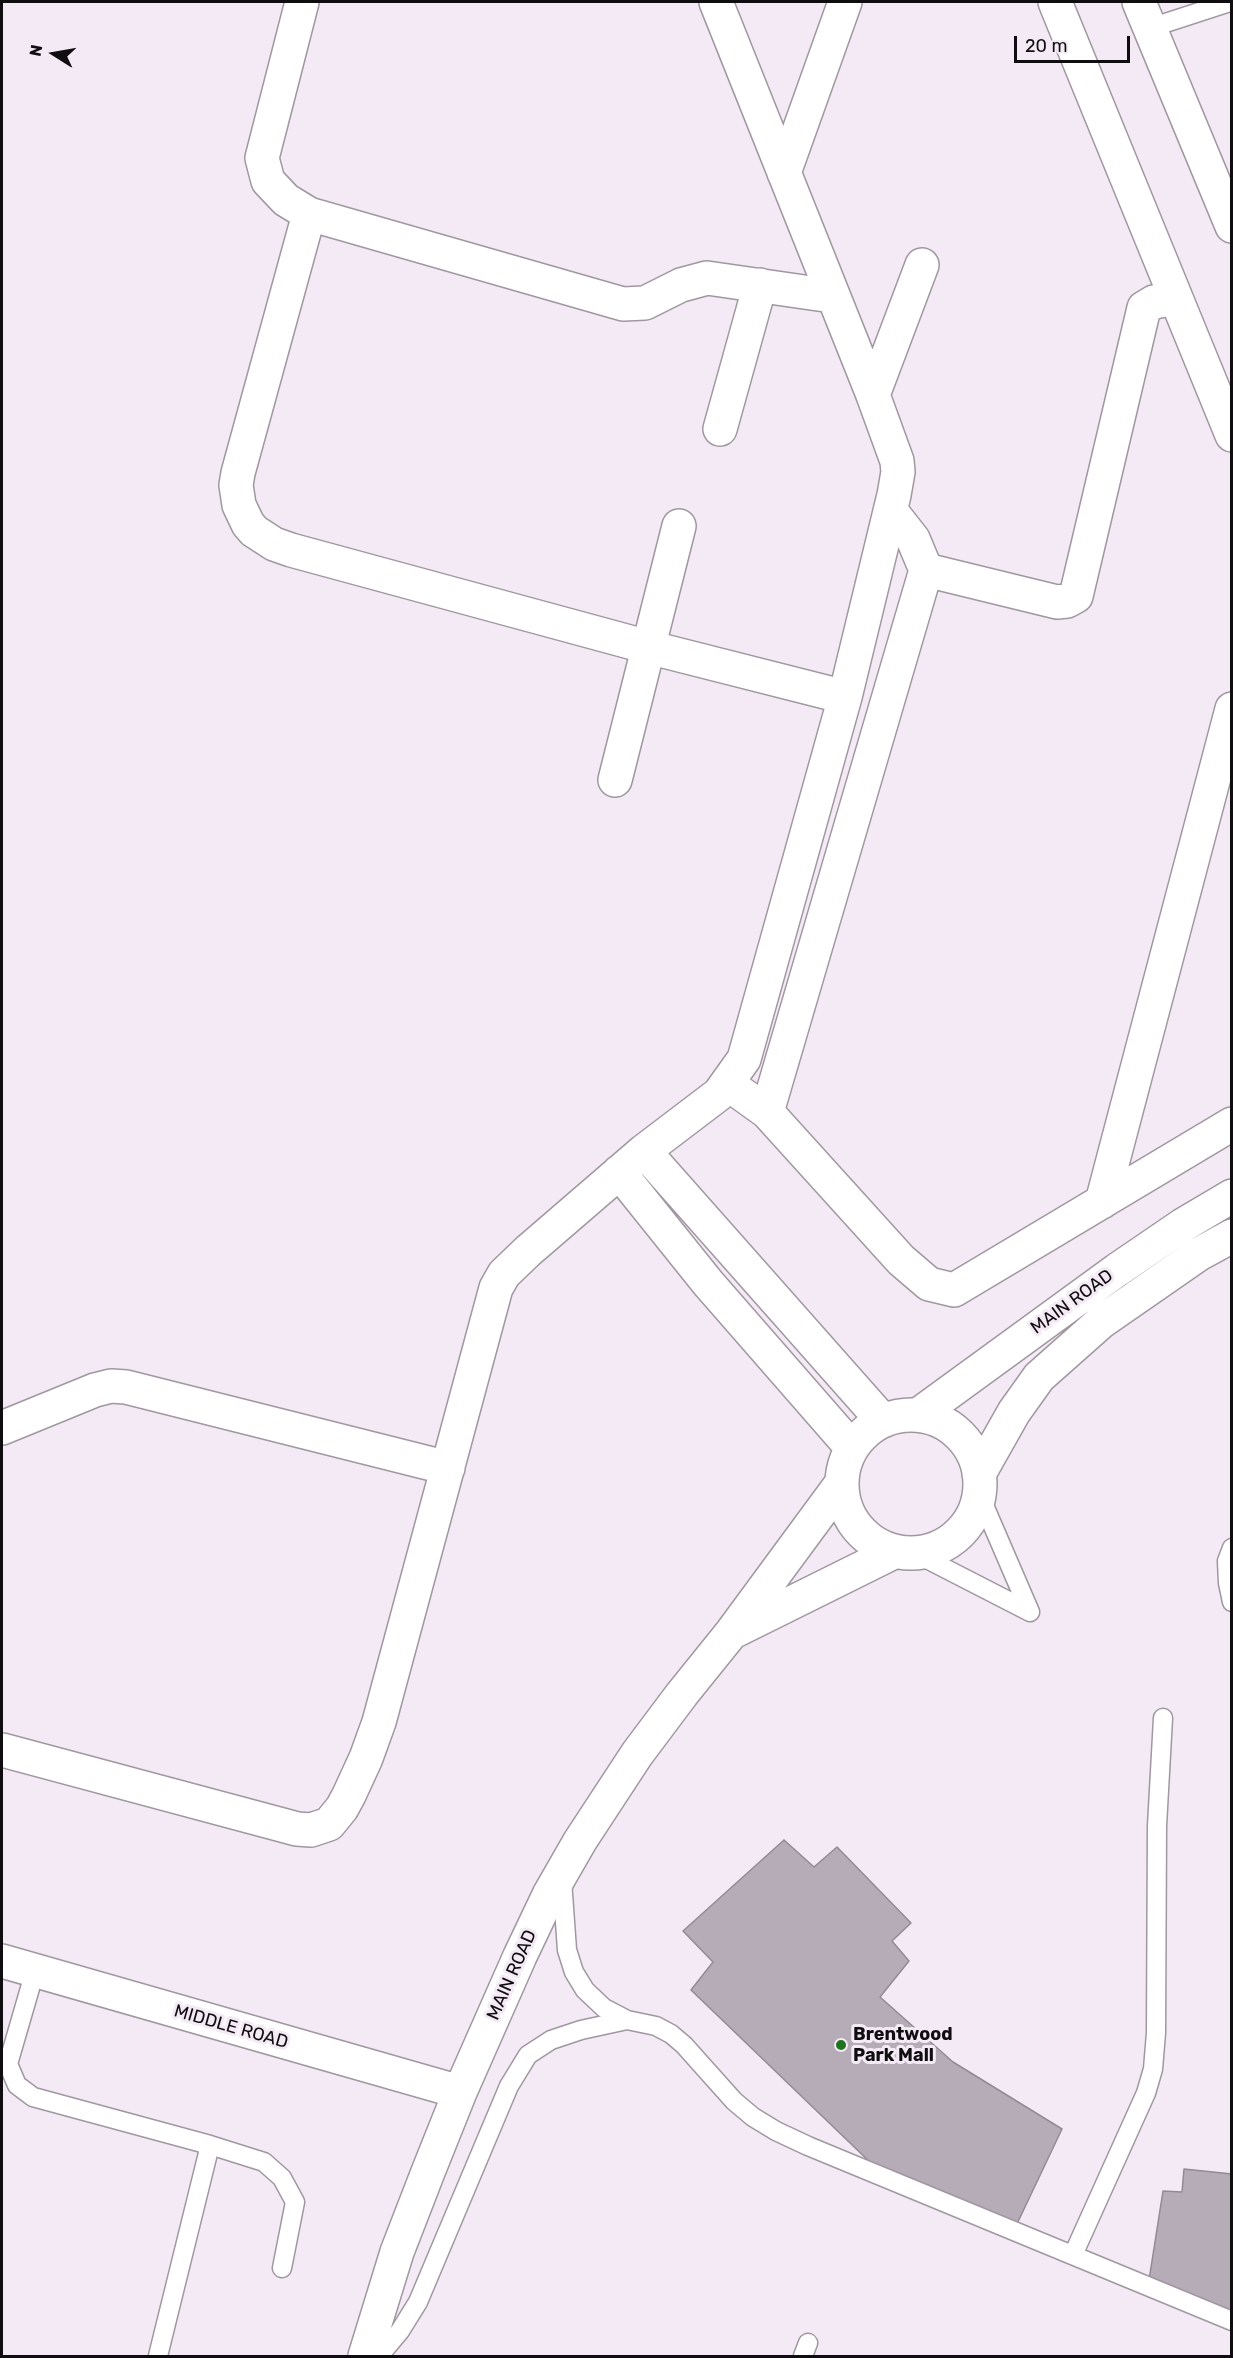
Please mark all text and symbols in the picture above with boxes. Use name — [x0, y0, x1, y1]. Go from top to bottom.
north arrow — [24, 24, 84, 84]
scale bar — [1017, 24, 1132, 62]
text: 20 m — [1025, 35, 1067, 57]
text: N — [25, 43, 46, 58]
street label: MAIN ROAD — [1027, 1265, 1117, 1339]
street label: MAIN ROAD — [483, 1927, 541, 2023]
street label: MIDDLE ROAD — [171, 2000, 291, 2054]
place label: Brentwood Park Mall — [853, 2024, 952, 2066]
marker: Brentwood Park Mall — [834, 2038, 848, 2052]

